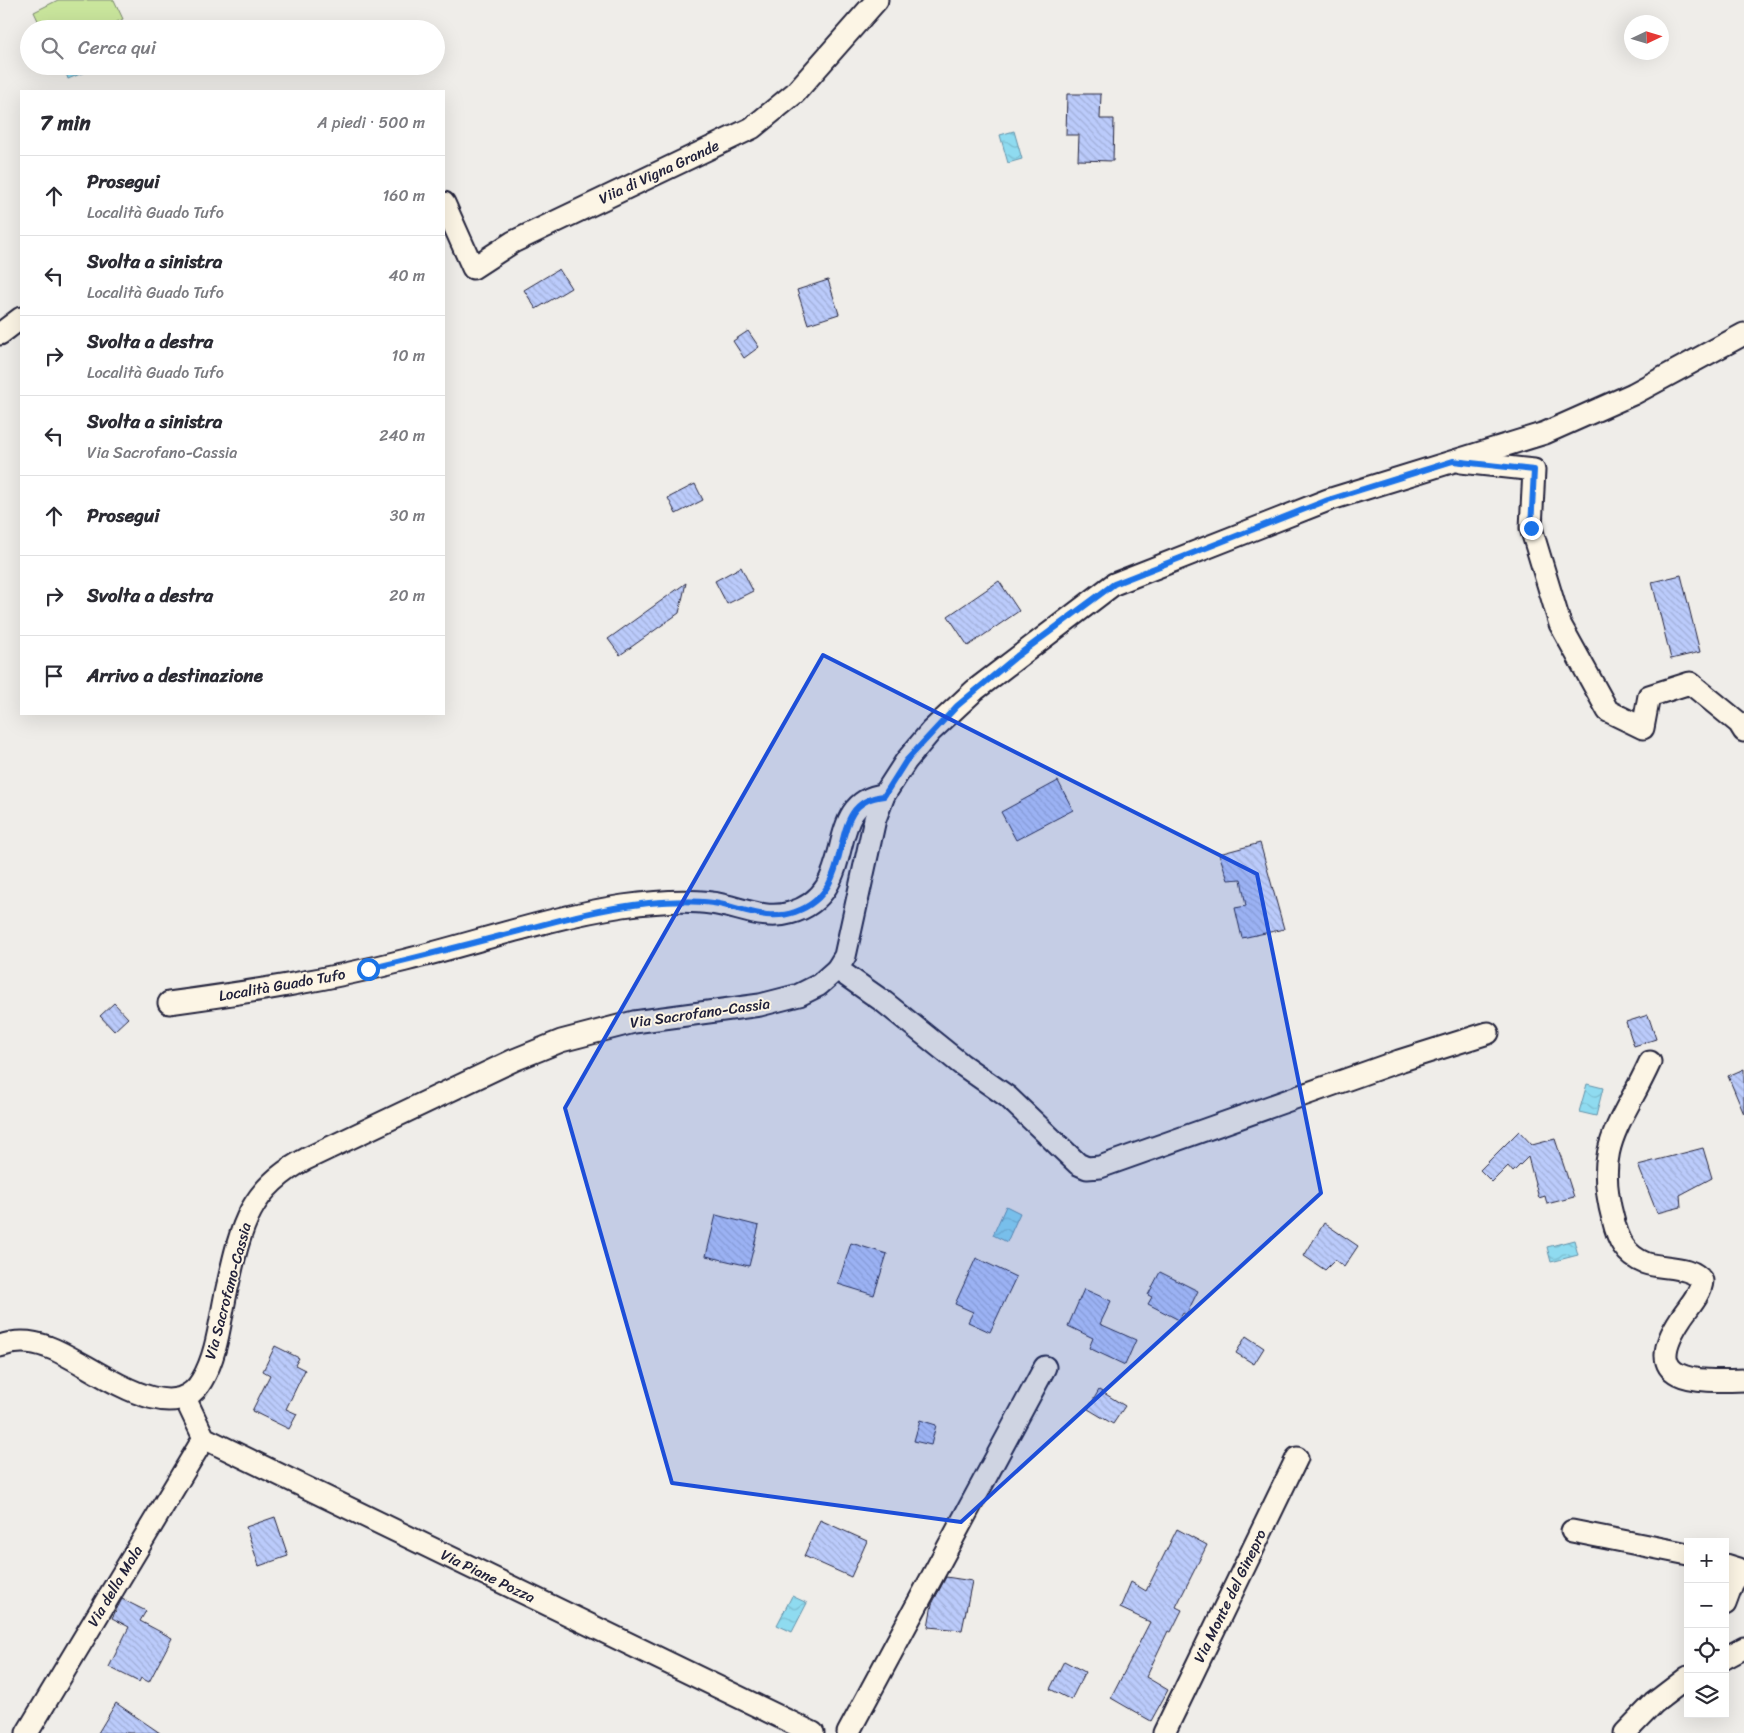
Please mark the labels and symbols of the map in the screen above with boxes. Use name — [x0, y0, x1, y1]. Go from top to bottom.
north arrow — [1624, 15, 1669, 60]
street label: Viia di Vigna Grande — [594, 133, 724, 211]
route end — [1520, 517, 1543, 540]
route start — [357, 958, 380, 981]
street label: Località Guado Tufo — [217, 961, 348, 1009]
street label: Via Sacrofano-Cassia — [628, 990, 772, 1036]
street label: Via Sacrofano-Cassia — [197, 1219, 259, 1362]
street label: Via Monte del Ginepro — [1186, 1524, 1274, 1667]
street label: Via della Mola — [80, 1540, 150, 1632]
street label: Via Piane Pozza — [436, 1542, 540, 1610]

